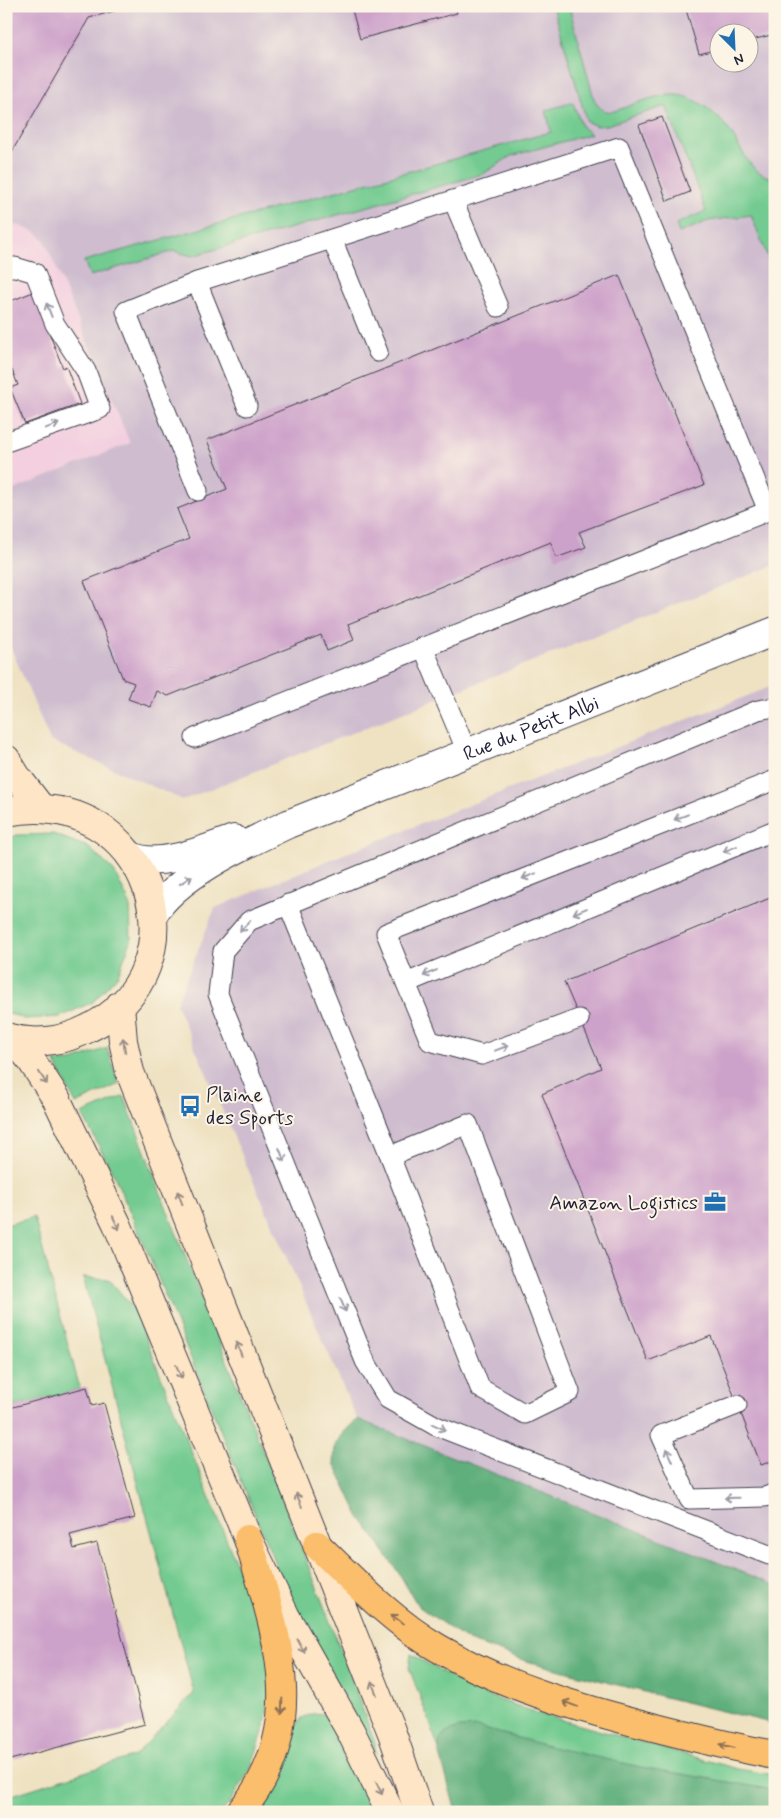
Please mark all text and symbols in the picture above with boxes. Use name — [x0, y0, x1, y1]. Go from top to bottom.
north arrow — [708, 22, 758, 72]
text: N — [731, 49, 747, 69]
one-way arrow — [44, 302, 53, 317]
one-way arrow — [44, 421, 59, 430]
street label: Rue du Petit Albi — [459, 690, 603, 768]
one-way arrow — [673, 813, 689, 822]
one-way arrow — [723, 844, 738, 854]
one-way arrow — [522, 872, 537, 882]
one-way arrow — [179, 875, 193, 885]
one-way arrow — [573, 907, 588, 916]
one-way arrow — [239, 920, 251, 932]
one-way arrow — [423, 969, 438, 979]
one-way arrow — [119, 1038, 129, 1054]
one-way arrow — [493, 1043, 509, 1052]
one-way arrow — [39, 1070, 49, 1084]
place label: Plaine des Sports — [206, 1082, 293, 1132]
bus stop icon: Plaine des Sports — [177, 1093, 203, 1119]
one-way arrow — [279, 1147, 288, 1162]
office icon: Amazon Logistics — [702, 1189, 728, 1215]
one-way arrow — [175, 1190, 184, 1206]
place label: Amazon Logistics — [549, 1190, 698, 1219]
one-way arrow — [112, 1215, 122, 1230]
one-way arrow — [339, 1297, 348, 1313]
one-way arrow — [234, 1342, 243, 1357]
one-way arrow — [175, 1364, 185, 1379]
one-way arrow — [431, 1422, 446, 1432]
one-way arrow — [664, 1448, 674, 1463]
one-way arrow — [294, 1493, 303, 1508]
one-way arrow — [725, 1493, 741, 1503]
one-way arrow — [391, 1614, 404, 1625]
one-way arrow — [296, 1638, 306, 1653]
one-way arrow — [369, 1681, 378, 1696]
one-way arrow — [277, 1698, 287, 1714]
one-way arrow — [563, 1699, 578, 1708]
one-way arrow — [719, 1740, 735, 1750]
one-way arrow — [375, 1780, 385, 1795]

